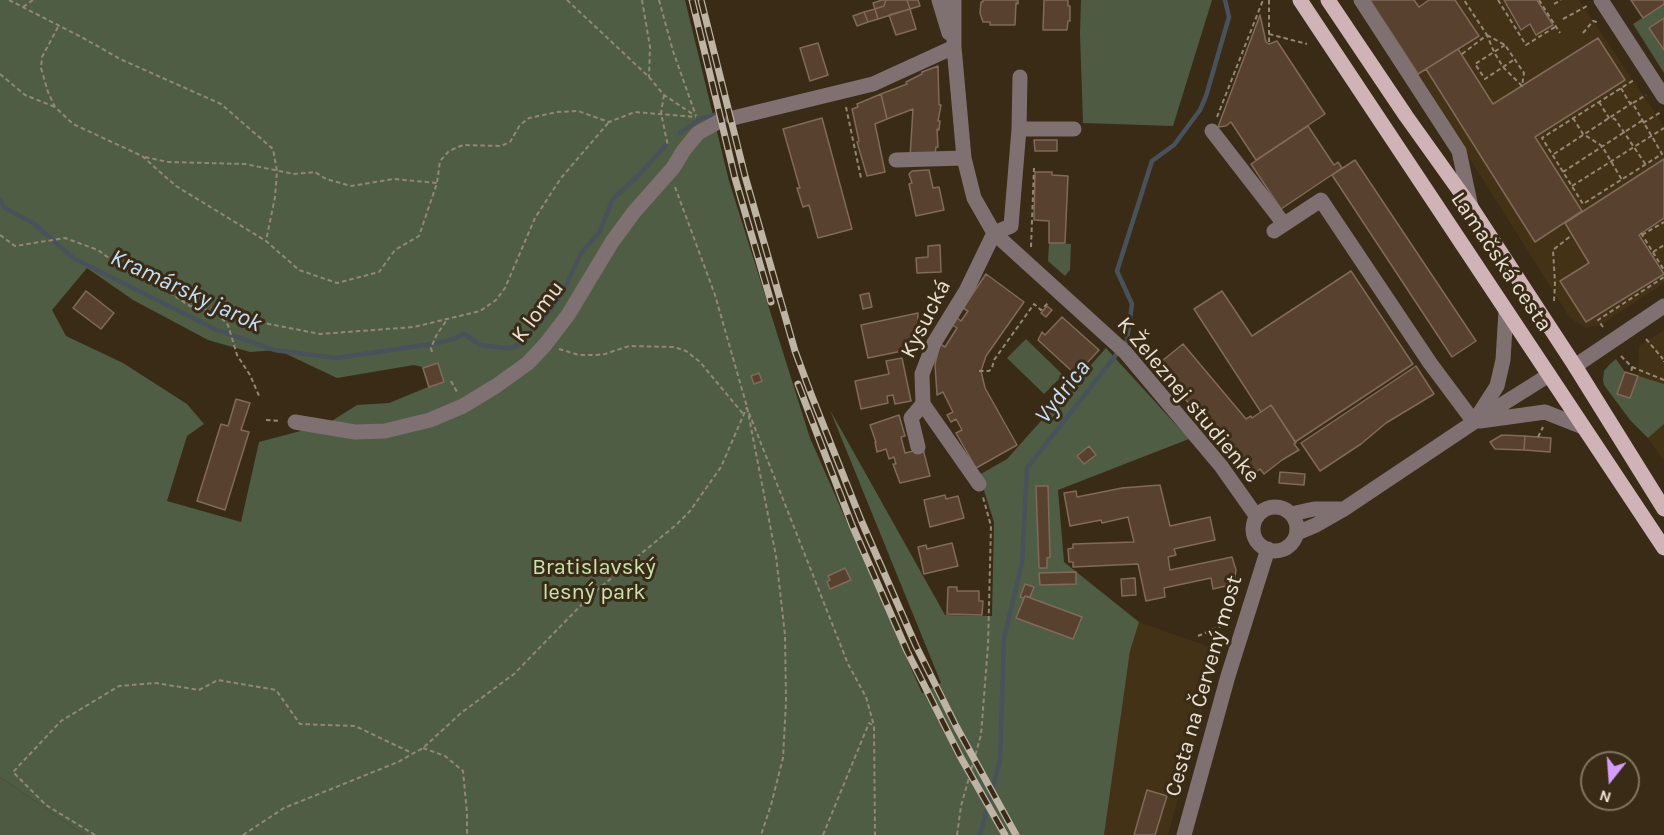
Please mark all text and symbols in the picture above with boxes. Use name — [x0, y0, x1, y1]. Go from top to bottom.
street label: Lamačská cesta — [1445, 187, 1557, 337]
water label: Kramársky jarok — [106, 243, 266, 339]
street label: Kysucká — [895, 275, 957, 363]
street label: K lomu — [506, 276, 570, 348]
street label: K Železnej studienke — [1111, 312, 1265, 488]
water label: Vydrica — [1029, 354, 1097, 430]
park label: Bratislavský lesný park — [532, 555, 656, 606]
street label: Cesta na Červený most — [1160, 572, 1248, 800]
north arrow — [1580, 751, 1640, 811]
text: N — [1597, 786, 1613, 808]

